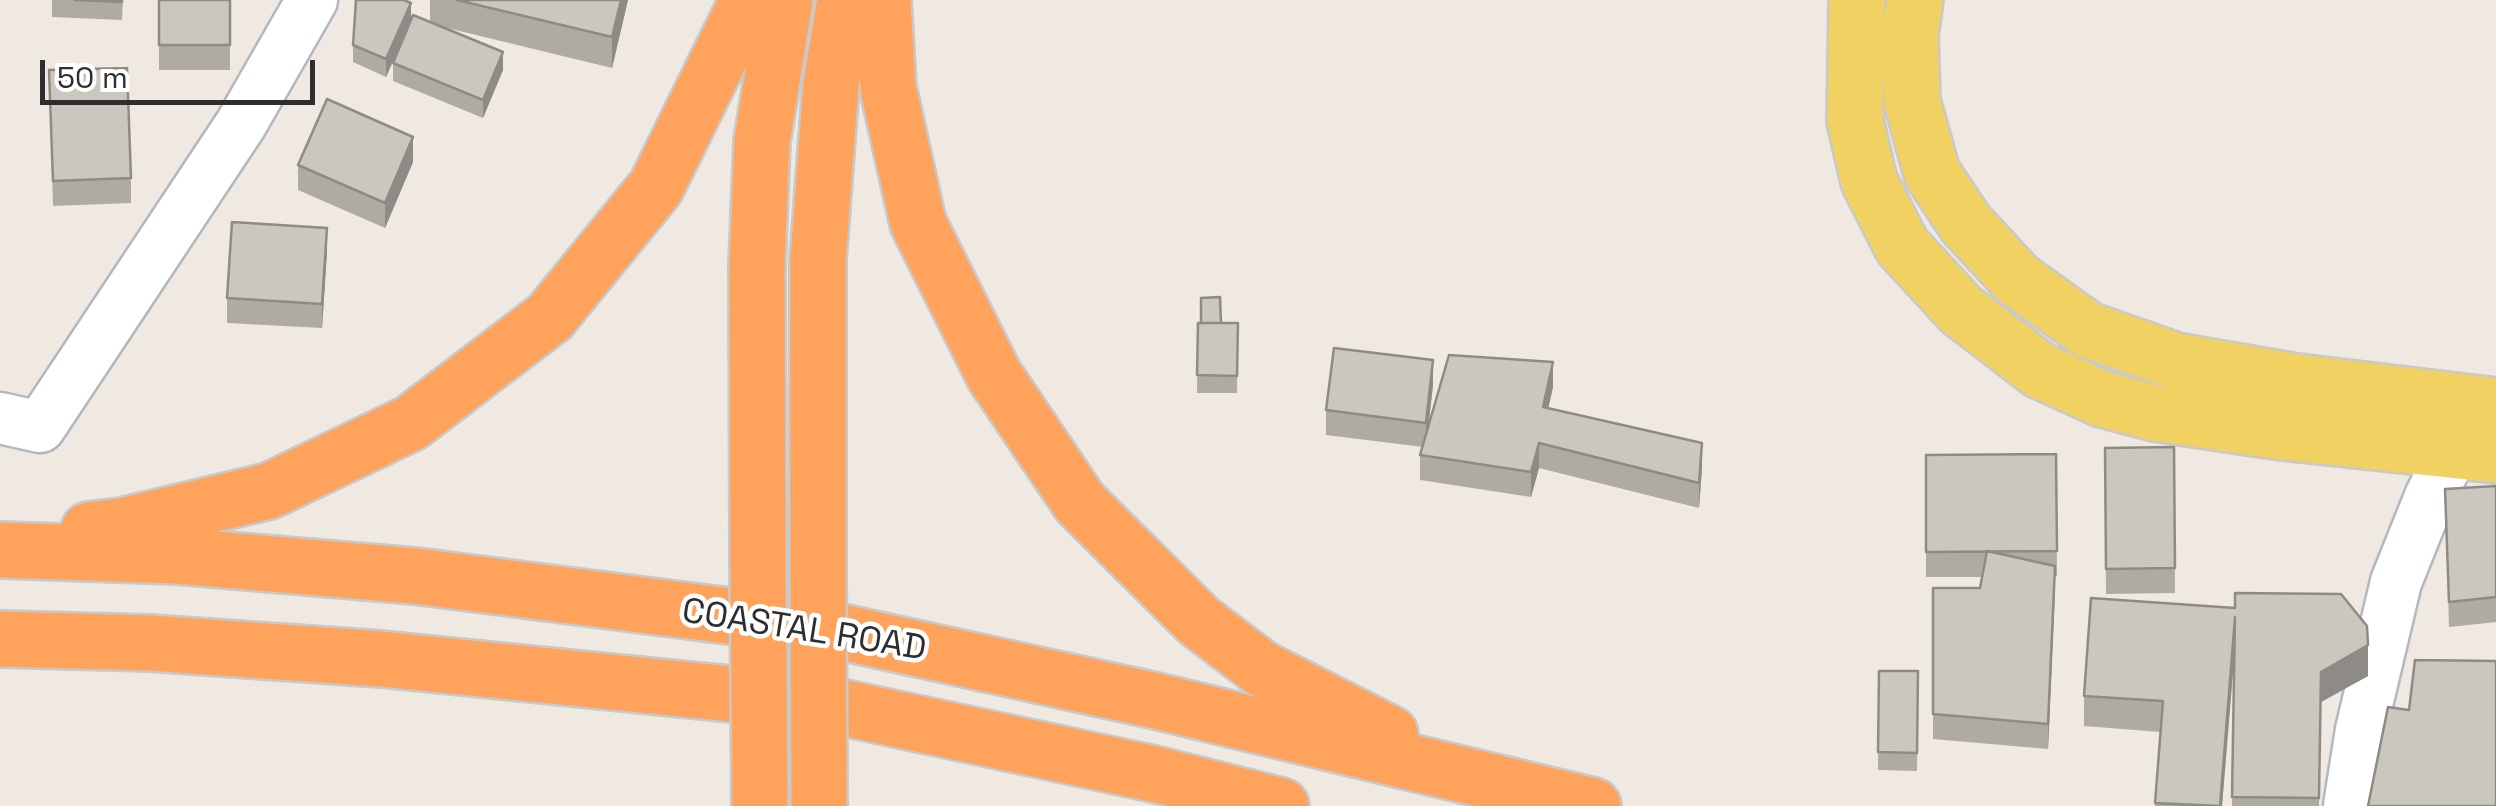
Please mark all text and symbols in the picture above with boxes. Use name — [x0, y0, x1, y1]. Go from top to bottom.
scale bar — [45, 40, 320, 102]
text: 50 m — [57, 58, 128, 97]
street label: COASTAL ROAD — [679, 591, 929, 671]

